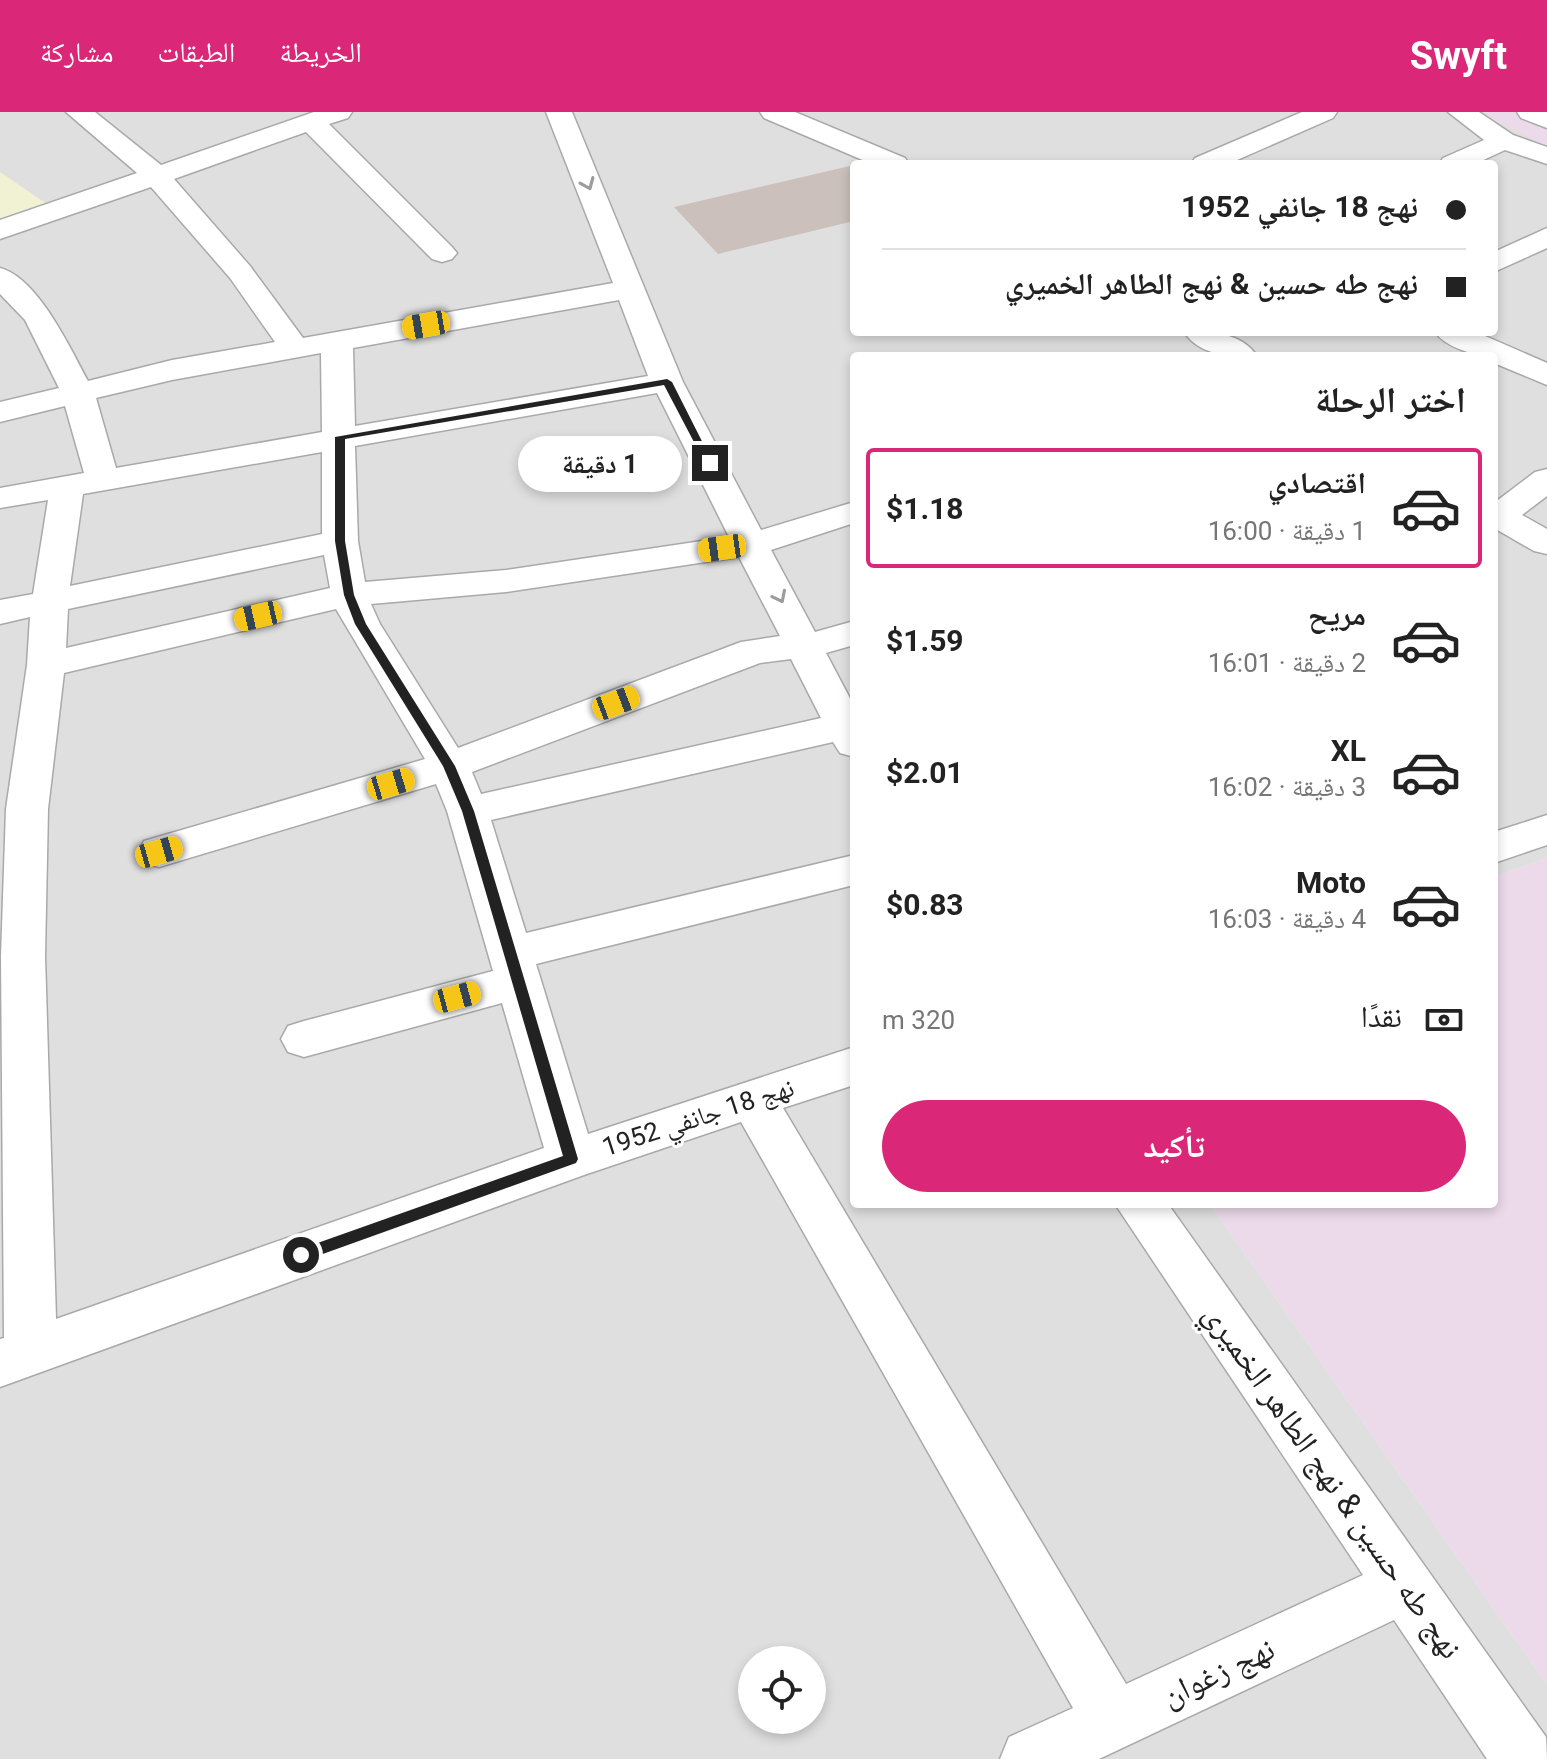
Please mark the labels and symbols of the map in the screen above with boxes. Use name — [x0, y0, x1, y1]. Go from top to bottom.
one-way arrow — [579, 176, 595, 190]
car — [400, 309, 452, 341]
callout: 1 دقيقة — [518, 435, 682, 491]
route end — [692, 445, 728, 481]
car — [697, 533, 747, 563]
one-way arrow — [771, 588, 786, 603]
car — [232, 599, 284, 633]
car — [589, 683, 643, 723]
car — [365, 766, 417, 802]
car — [133, 834, 185, 870]
car — [431, 979, 483, 1015]
street label: نهج 18 جانفي 1952 — [598, 1072, 799, 1167]
route start — [283, 1237, 319, 1273]
street label: نهج طه حسين & نهج الطاهر الخميري — [1191, 1296, 1470, 1669]
street label: نهج زغوان — [1156, 1629, 1281, 1716]

